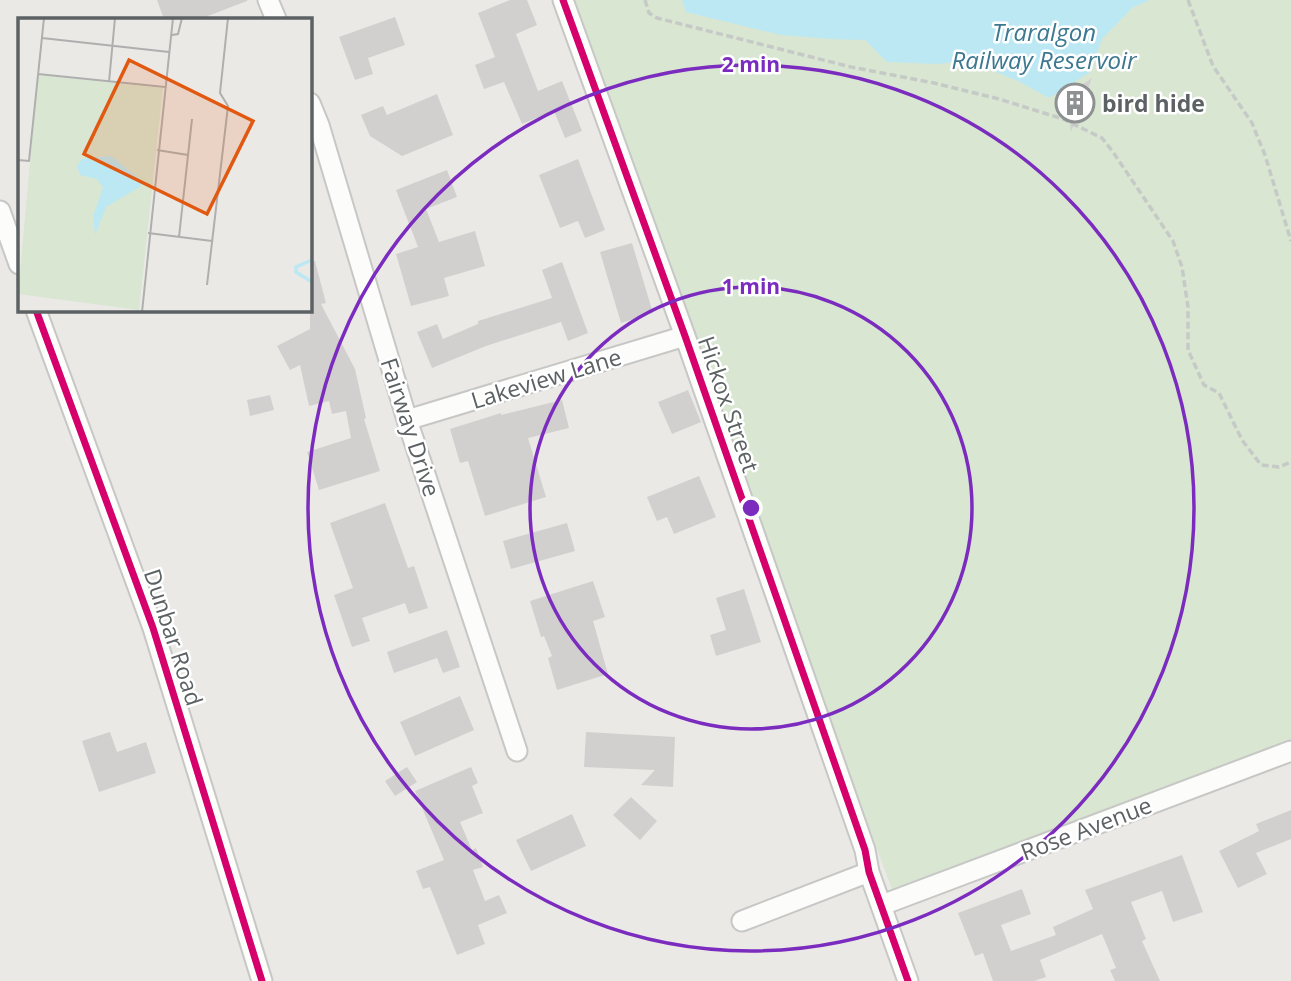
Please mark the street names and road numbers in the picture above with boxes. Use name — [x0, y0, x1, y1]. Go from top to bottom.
street label: Hickox Street — [691, 332, 767, 476]
street label: Lakeview Lane — [467, 340, 625, 416]
street label: Fairway Drive — [373, 353, 449, 501]
street label: Dunbar Road — [137, 565, 211, 709]
street label: Rose Avenue — [1016, 788, 1156, 868]

